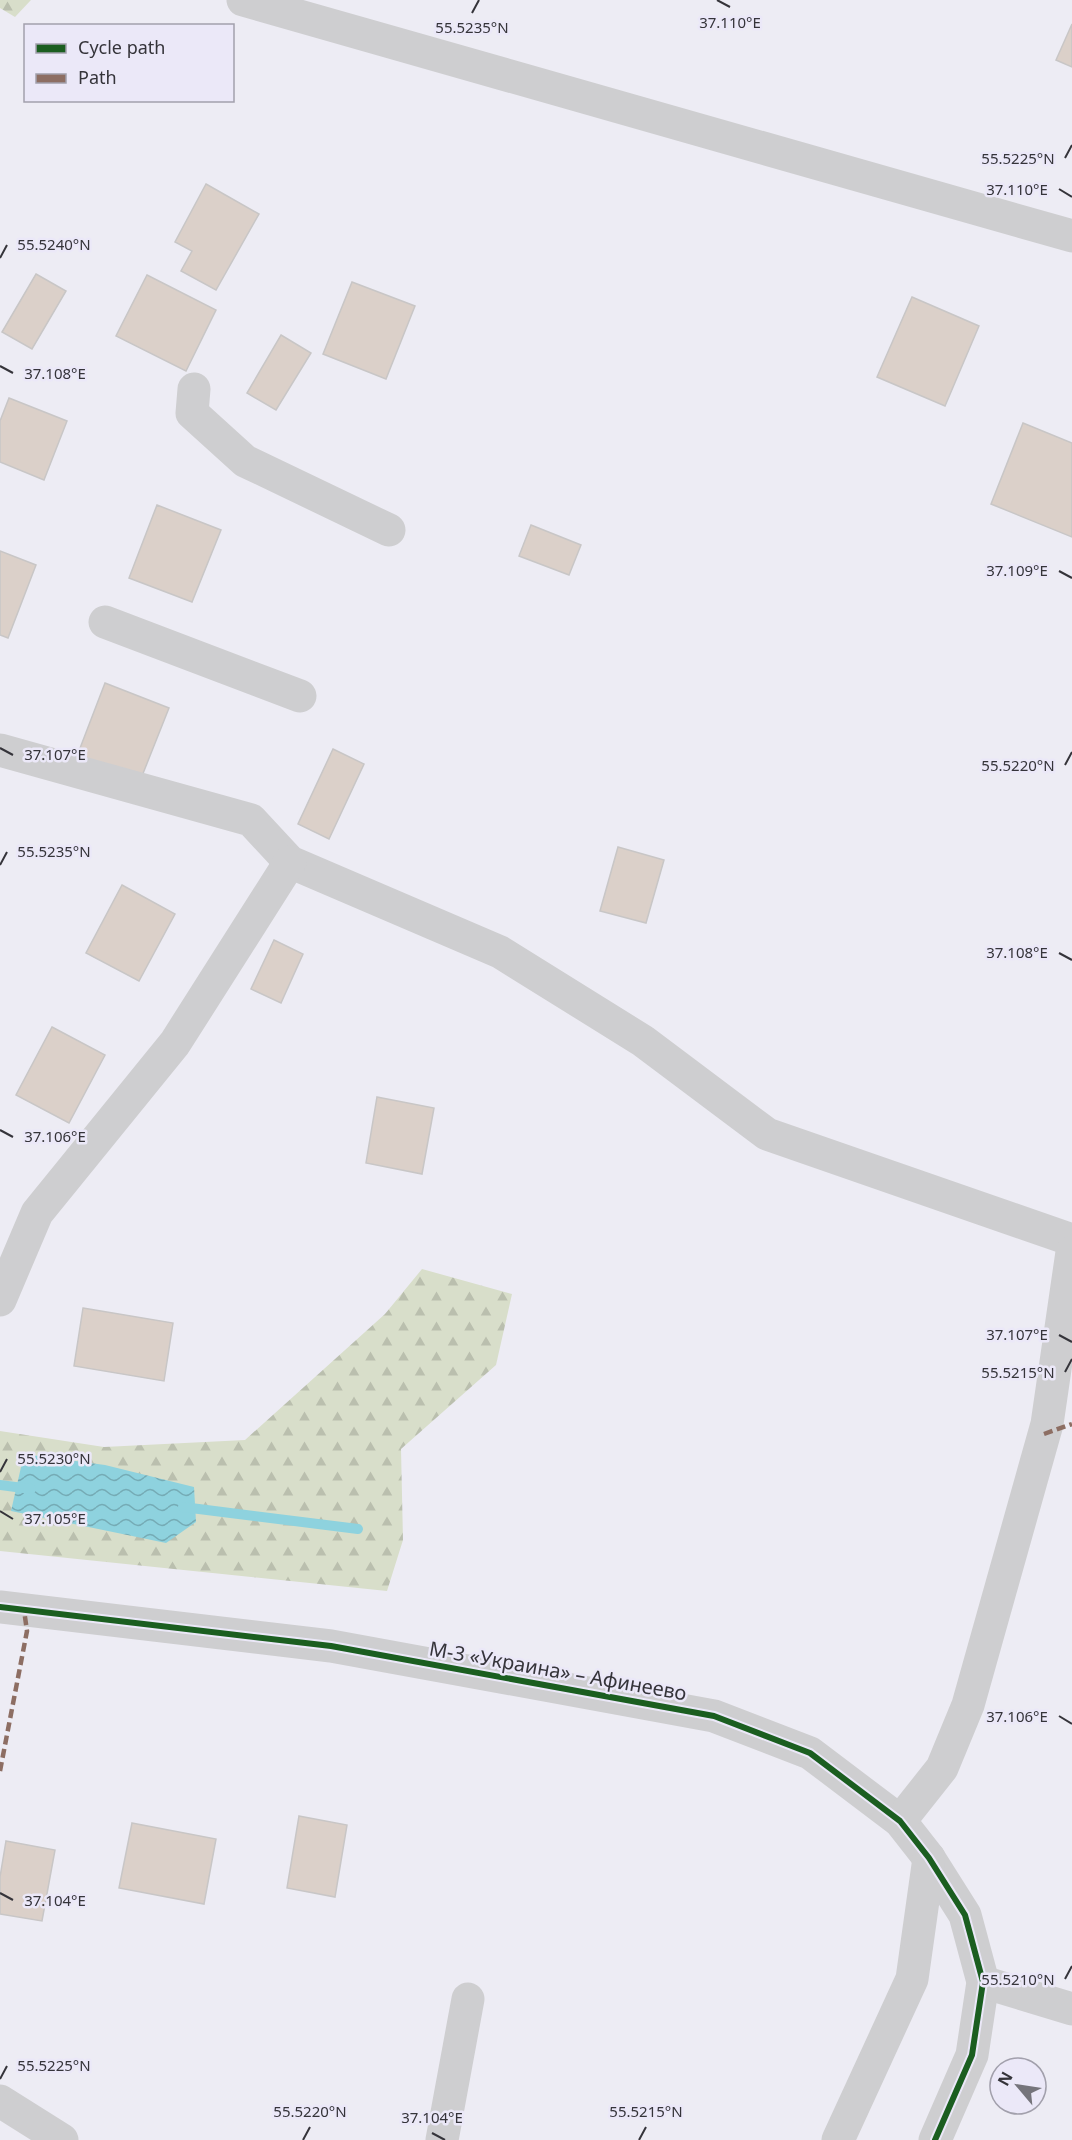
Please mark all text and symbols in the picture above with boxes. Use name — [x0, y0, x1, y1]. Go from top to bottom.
text: 37.110°E — [699, 12, 761, 32]
text: 55.5235°N — [435, 17, 509, 37]
legend — [24, 24, 234, 102]
text: Cycle path — [78, 35, 165, 59]
text: Path — [78, 65, 117, 89]
text: 55.5225°N — [981, 148, 1055, 168]
text: 37.110°E — [986, 179, 1048, 199]
text: 55.5240°N — [17, 234, 91, 254]
text: 37.108°E — [24, 363, 86, 383]
text: 37.109°E — [986, 560, 1048, 580]
text: 37.107°E — [24, 744, 86, 764]
text: 55.5220°N — [981, 755, 1055, 775]
text: 55.5235°N — [17, 841, 91, 861]
text: 37.108°E — [986, 942, 1048, 962]
text: 37.106°E — [24, 1126, 86, 1146]
text: 37.107°E — [986, 1324, 1048, 1344]
text: 55.5215°N — [981, 1362, 1055, 1382]
text: 55.5230°N — [17, 1448, 91, 1468]
text: 37.105°E — [24, 1508, 86, 1528]
street label: М-3 «Украина» – Афинеево — [427, 1635, 689, 1706]
text: 37.106°E — [986, 1706, 1048, 1726]
text: 37.104°E — [24, 1890, 86, 1910]
text: 55.5210°N — [981, 1969, 1055, 1989]
text: 55.5225°N — [17, 2055, 91, 2075]
north arrow — [988, 2056, 1048, 2116]
text: N — [992, 2068, 1018, 2090]
text: 55.5220°N — [273, 2101, 347, 2121]
text: 55.5215°N — [609, 2101, 683, 2121]
text: 37.104°E — [401, 2107, 463, 2127]

